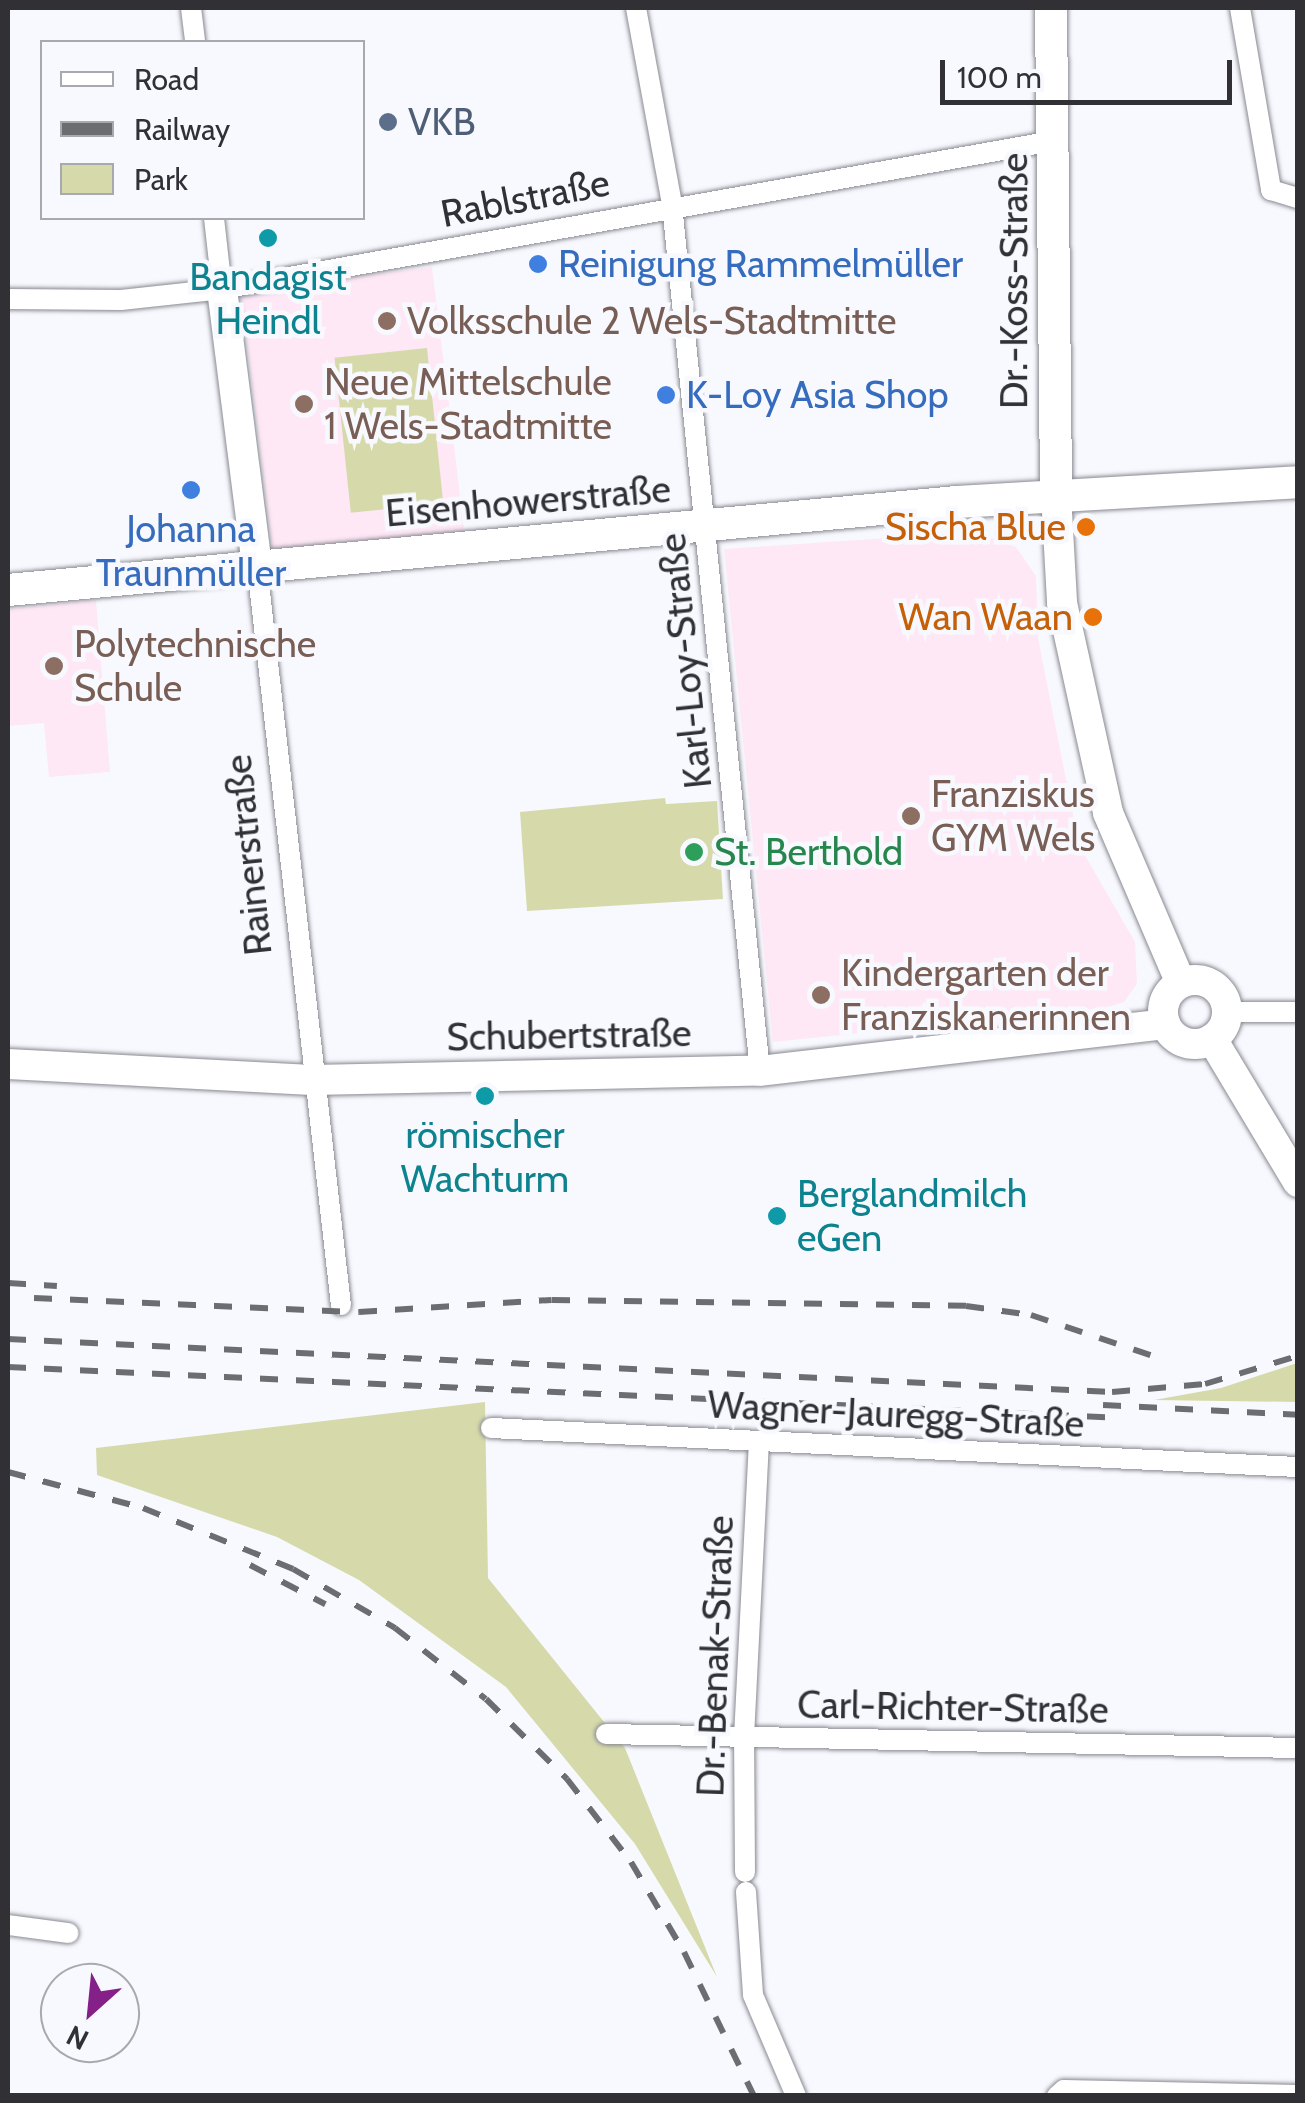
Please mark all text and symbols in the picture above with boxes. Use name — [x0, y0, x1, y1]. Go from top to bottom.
legend — [40, 40, 365, 220]
scale bar — [945, 40, 1238, 102]
text: 100 m — [957, 59, 1042, 96]
text: Road — [134, 61, 199, 98]
place label: VKB — [408, 99, 475, 145]
text: Railway — [134, 111, 230, 148]
marker: VKB — [377, 111, 399, 133]
street label: Dr.-Koss-Straße — [991, 153, 1037, 409]
street label: Rablstraße — [437, 159, 613, 237]
text: Park — [134, 161, 188, 198]
marker: Bandagist Heindl — [257, 227, 279, 249]
place label: Reinigung Rammelmüller — [558, 241, 963, 287]
marker: Reinigung Rammelmüller — [527, 253, 549, 275]
place label: Bandagist Heindl — [189, 254, 347, 343]
place label: Volksschule 2 Wels-Stadtmitte — [407, 298, 896, 344]
marker: Volksschule 2 Wels-Stadtmitte — [376, 310, 398, 332]
place label: Neue Mittelschule 1 Wels-Stadtmitte — [324, 359, 612, 448]
place label: K-Loy Asia Shop — [686, 372, 949, 418]
marker: K-Loy Asia Shop — [655, 384, 677, 406]
marker: Neue Mittelschule 1 Wels-Stadtmitte — [293, 393, 315, 415]
street label: Eisenhowerstraße — [383, 466, 673, 536]
marker: Johanna Traunmüller — [180, 479, 202, 501]
place label: Sischa Blue — [885, 504, 1066, 550]
place label: Johanna Traunmüller — [96, 506, 286, 596]
marker: Sischa Blue — [1075, 516, 1097, 538]
street label: Karl-Loy-Straße — [649, 531, 721, 791]
place label: Wan Waan — [898, 594, 1073, 640]
marker: Wan Waan — [1082, 606, 1104, 628]
place label: Polytechnische Schule — [74, 621, 316, 711]
marker: Polytechnische Schule — [43, 655, 65, 677]
street label: Rainerstraße — [215, 752, 281, 958]
place label: Franziskus GYM Wels — [931, 771, 1095, 861]
marker: Franziskus GYM Wels — [900, 805, 922, 827]
place label: St. Berthold — [714, 829, 903, 875]
marker: St. Berthold — [683, 841, 705, 863]
place label: Kindergarten der Franziskanerinnen — [841, 950, 1131, 1040]
marker: Kindergarten der Franziskanerinnen — [810, 984, 832, 1006]
street label: Schubertstraße — [446, 1010, 692, 1060]
marker: römischer Wachturm — [474, 1085, 496, 1107]
place label: römischer Wachturm — [401, 1112, 569, 1202]
place label: Berglandmilch eGen — [797, 1171, 1027, 1260]
marker: Berglandmilch eGen — [766, 1205, 788, 1227]
street label: Wagner-Jauregg-Straße — [707, 1381, 1085, 1447]
street label: Dr.-Benak-Straße — [687, 1515, 743, 1797]
street label: Carl-Richter-Straße — [797, 1681, 1109, 1733]
north arrow — [40, 1963, 140, 2063]
text: N — [61, 2018, 94, 2058]

